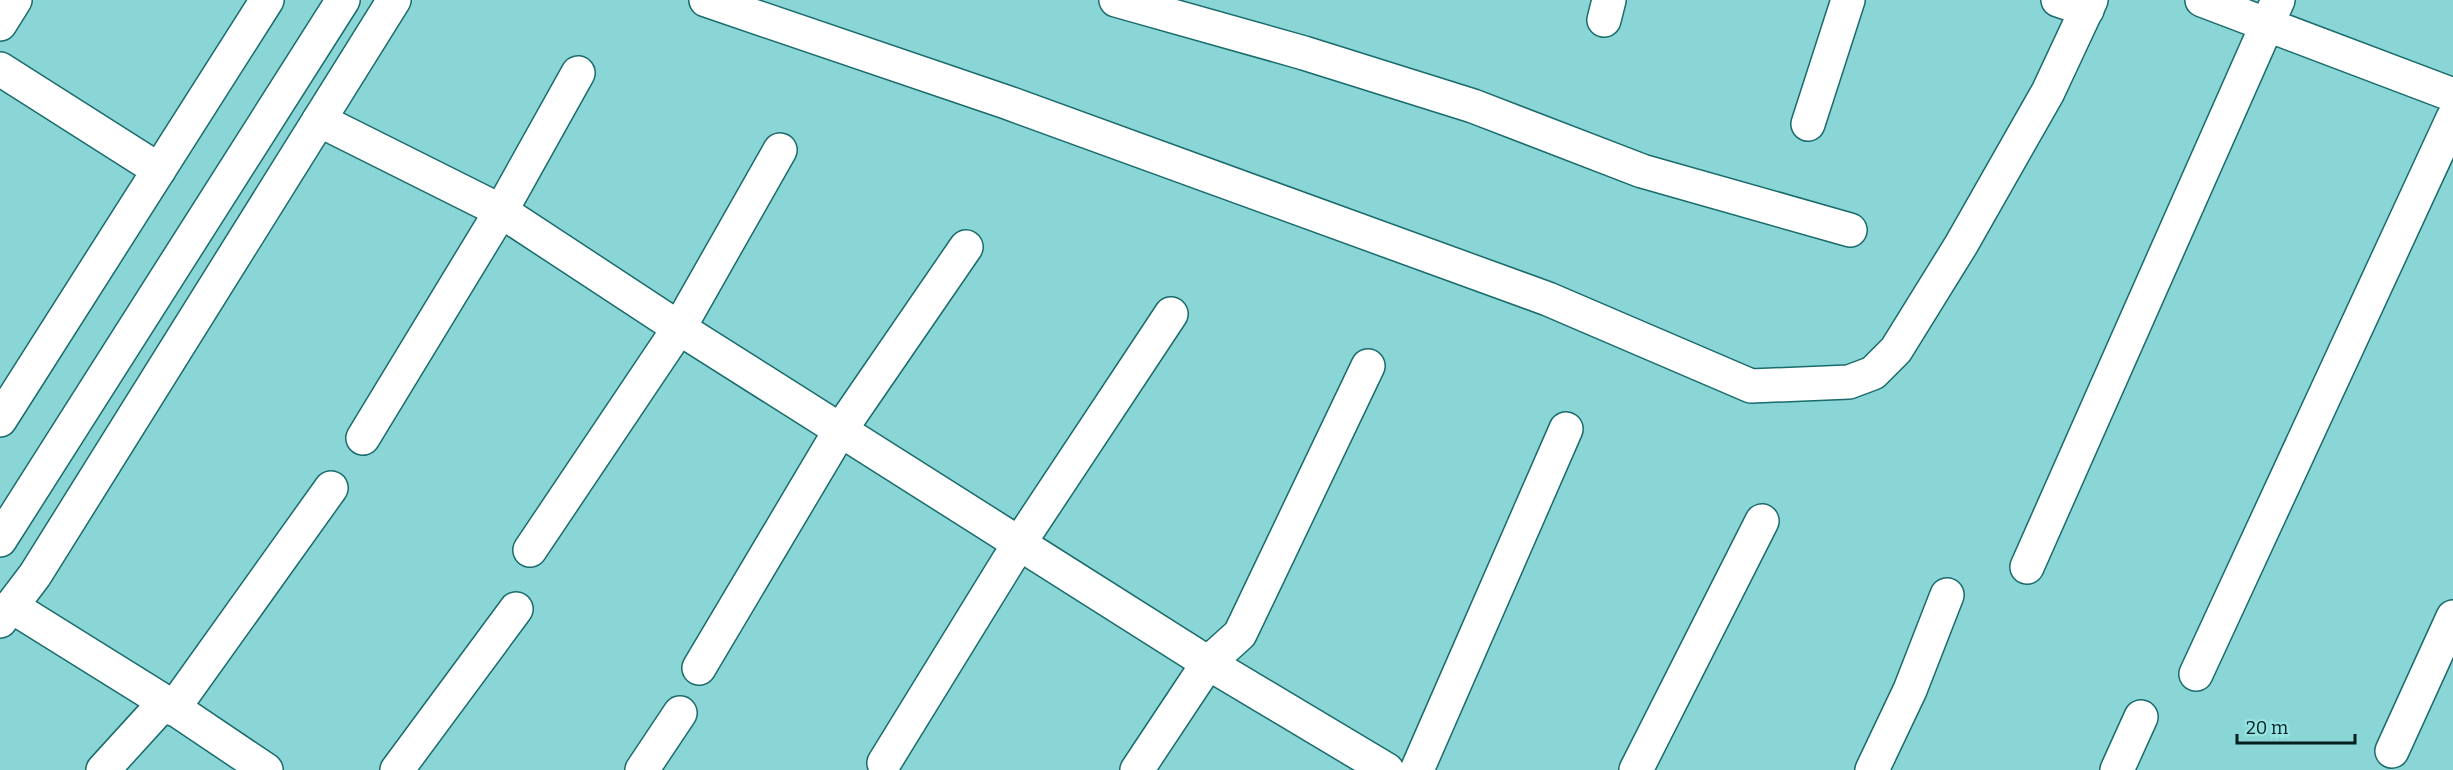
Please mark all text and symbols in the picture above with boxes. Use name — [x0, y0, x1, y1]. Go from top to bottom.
scale bar — [2237, 707, 2356, 745]
text: 20 m — [2246, 717, 2288, 739]

